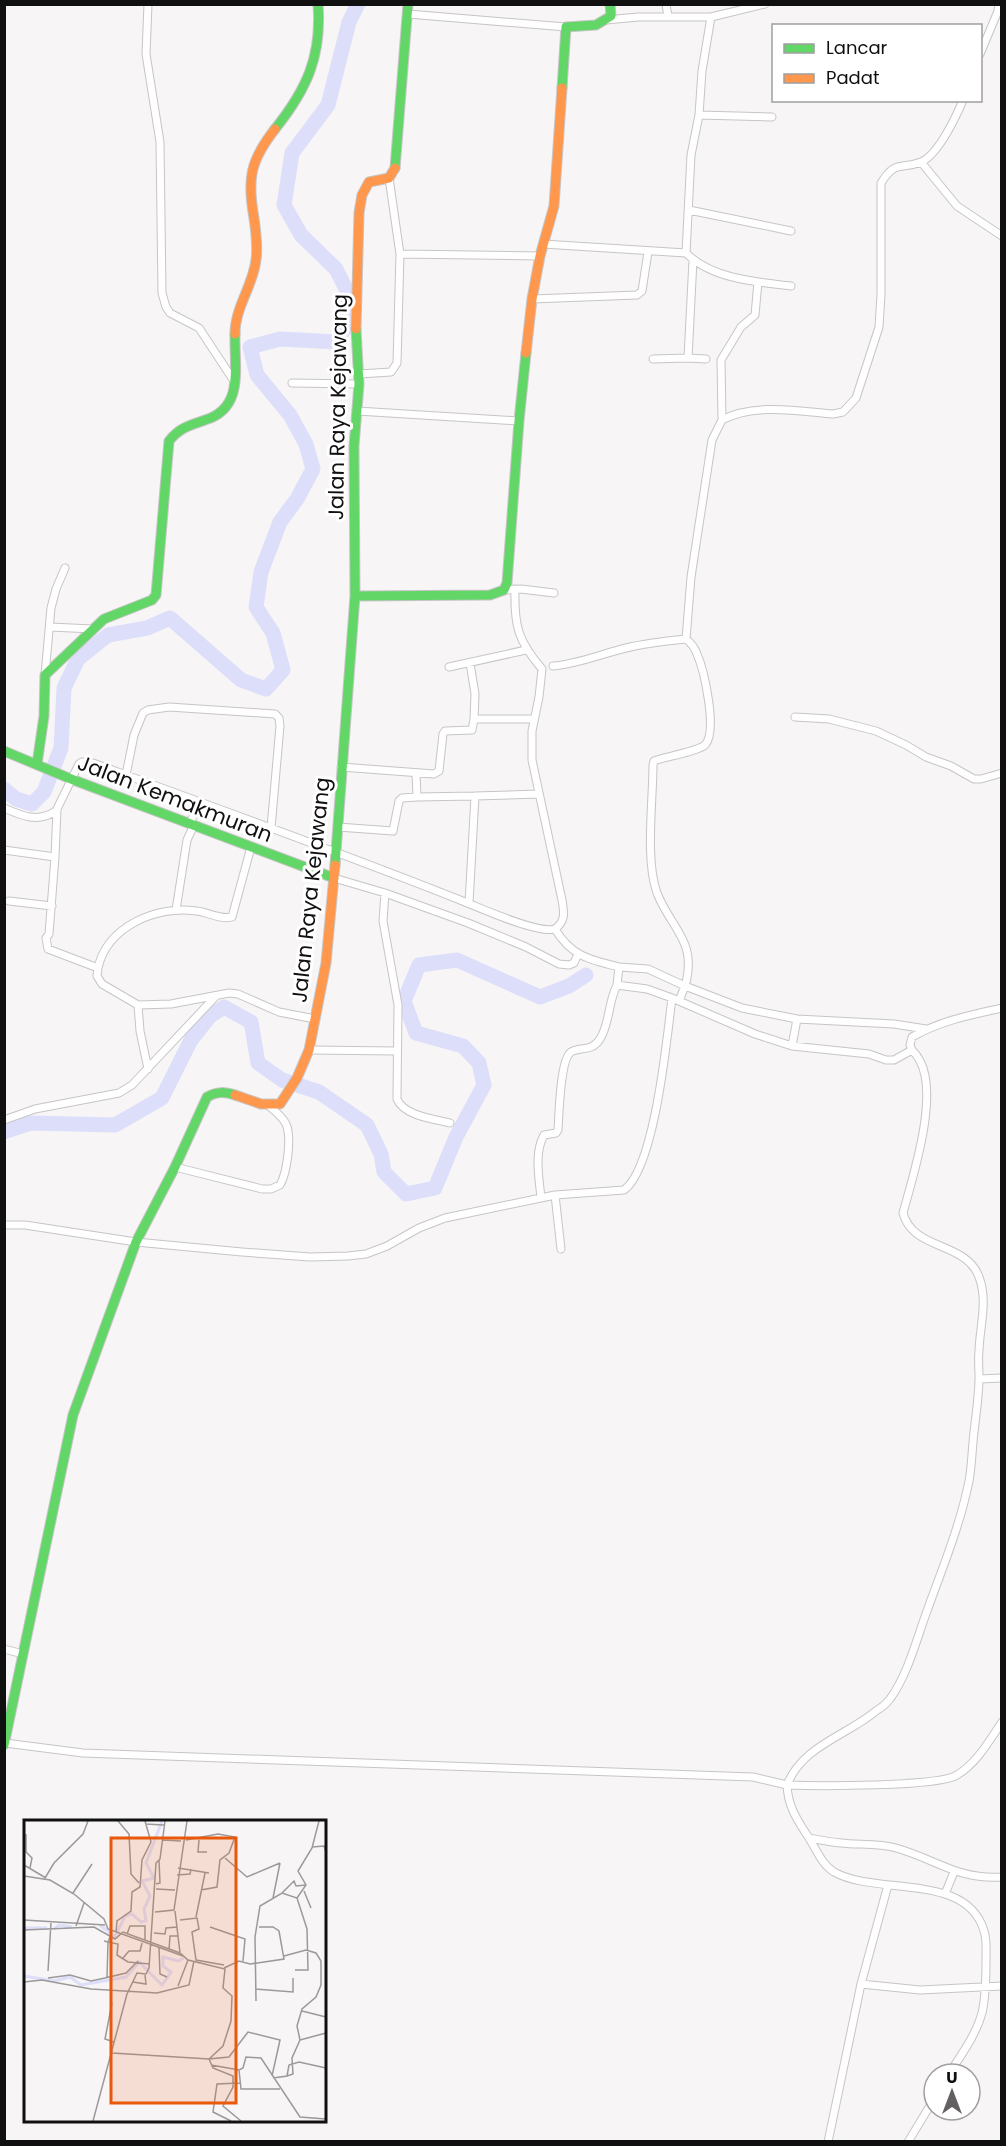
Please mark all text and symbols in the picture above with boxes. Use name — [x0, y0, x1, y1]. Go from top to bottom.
legend — [772, 24, 982, 102]
text: Lancar — [826, 35, 888, 60]
text: Padat — [826, 65, 879, 90]
street label: Jalan Raya Kejawang — [321, 294, 354, 520]
street label: Jalan Kemakmuran — [74, 748, 277, 849]
street label: Jalan Raya Kejawang — [284, 776, 337, 1004]
inset map — [24, 1820, 326, 2122]
north arrow — [922, 2062, 982, 2122]
text: U — [946, 2066, 958, 2089]

